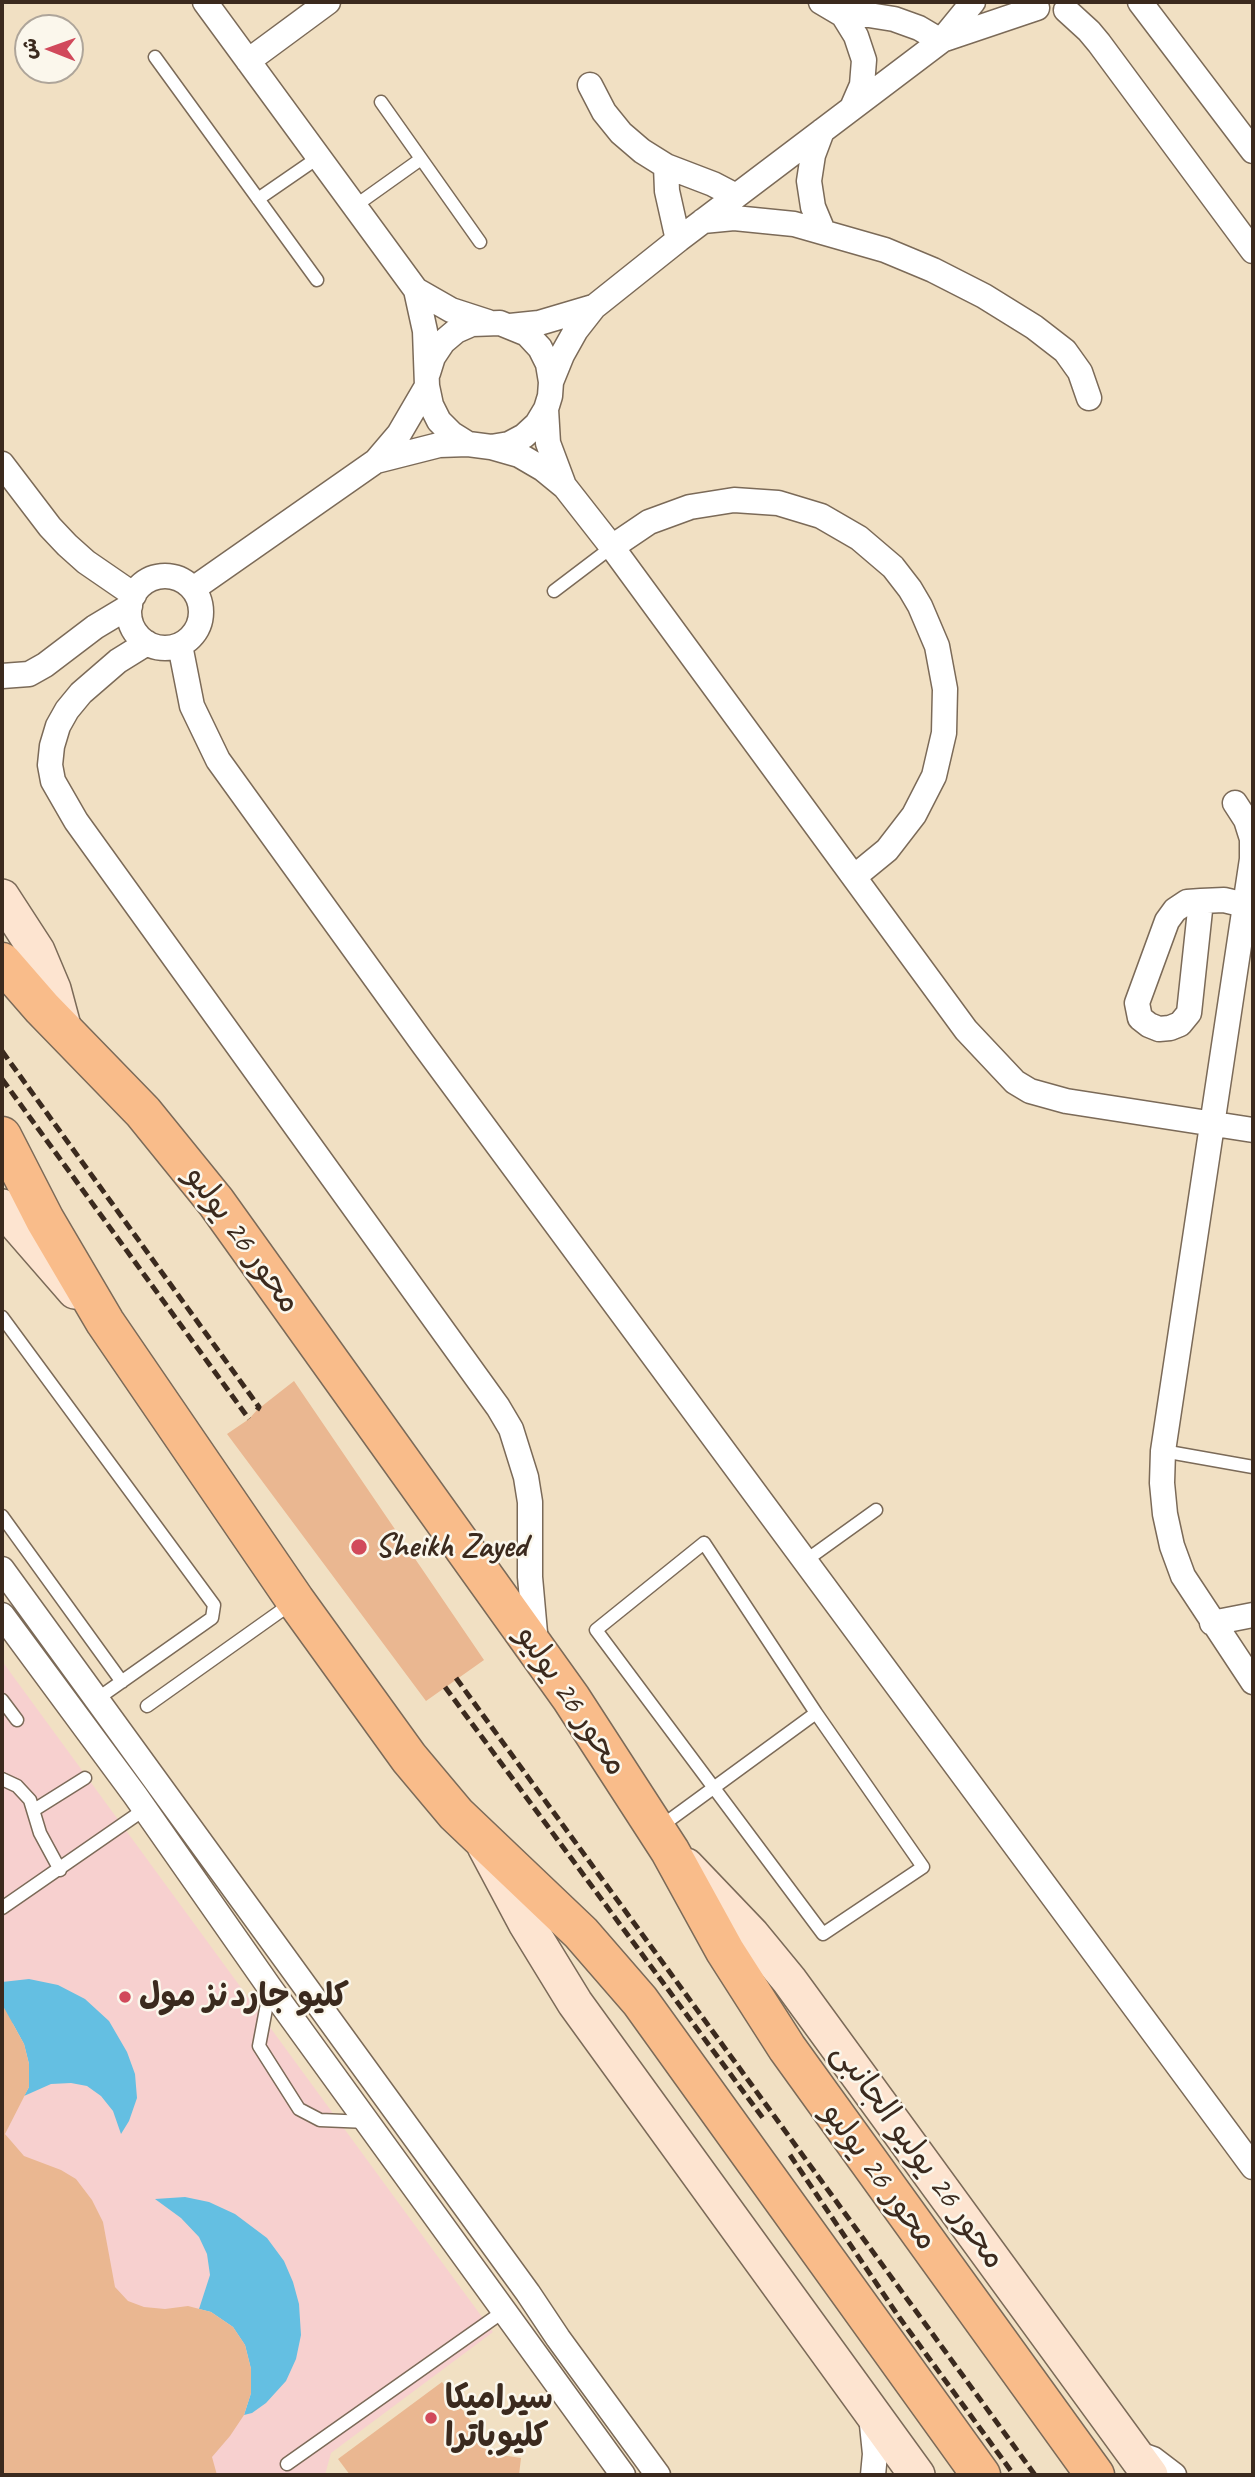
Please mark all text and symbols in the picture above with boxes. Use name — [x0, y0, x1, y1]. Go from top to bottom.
north arrow — [14, 14, 84, 84]
text: ش — [18, 38, 42, 59]
street label: محور 26 يوليو — [175, 1158, 309, 1322]
place label: Sheikh Zayed — [375, 1527, 527, 1567]
marker: Sheikh Zayed — [349, 1537, 369, 1557]
street label: محور 26 يوليو — [506, 1618, 636, 1784]
place label: كليو جاردنز مول — [139, 1977, 349, 2017]
marker: كليو جاردنز مول — [117, 1989, 133, 2005]
street label: محور 26 يوليو الجانبى — [822, 2035, 1014, 2277]
street label: محور 26 يوليو — [812, 2095, 946, 2259]
place label: سيراميكا كليوباترا — [445, 2379, 553, 2457]
marker: سيراميكا كليوباترا — [423, 2410, 439, 2426]

